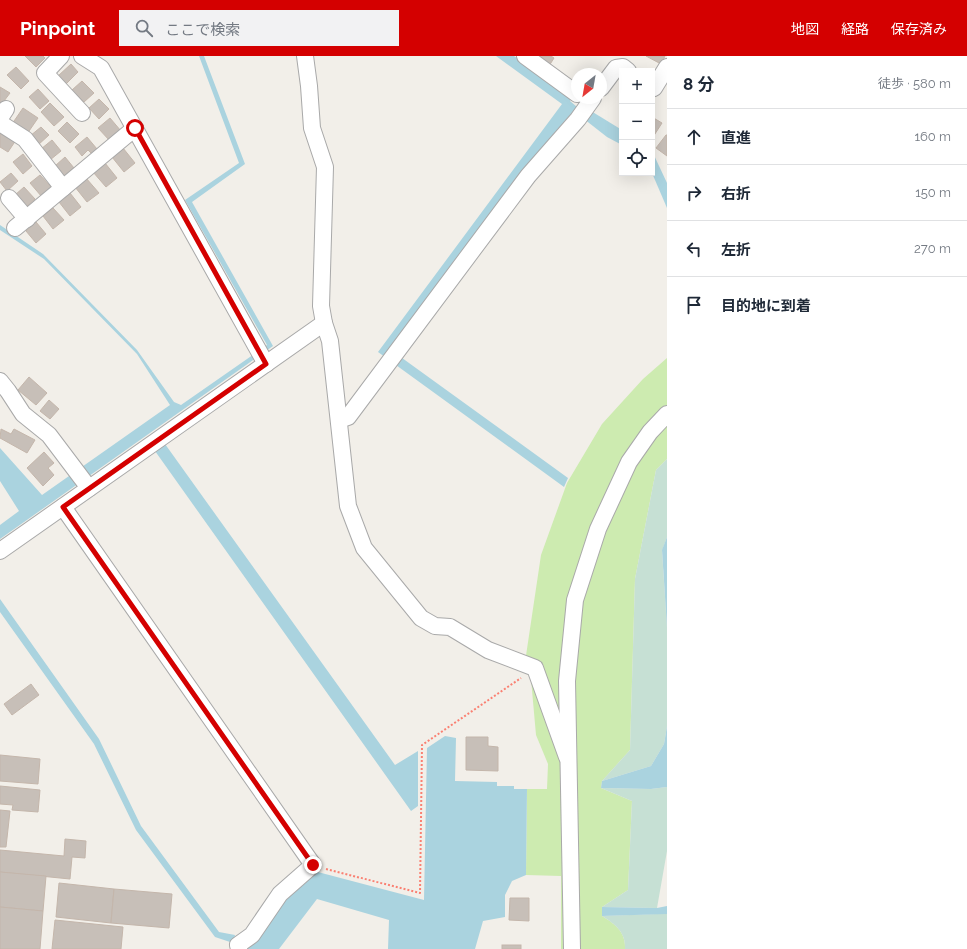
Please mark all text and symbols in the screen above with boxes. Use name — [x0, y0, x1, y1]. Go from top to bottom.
search box — [119, 10, 399, 46]
text: Pinpoint — [20, 17, 95, 39]
icon: search — [133, 17, 155, 39]
text: ここで検索 — [165, 21, 240, 39]
text: 地図 — [791, 21, 819, 37]
text: 経路 — [841, 21, 869, 37]
text: 保存済み — [891, 21, 947, 37]
north arrow — [571, 68, 607, 104]
map controls — [619, 68, 655, 176]
button: + — [619, 68, 655, 104]
text: 8 分 — [683, 74, 714, 94]
text: 徒歩 · 580 m — [878, 76, 951, 91]
button: − — [619, 104, 655, 140]
route start — [126, 119, 144, 137]
icon: ahead — [683, 126, 705, 148]
text: 直進 — [721, 129, 751, 147]
text: 160 m — [914, 129, 951, 144]
button: locate — [619, 140, 655, 176]
icon: right — [683, 182, 705, 204]
text: 右折 — [721, 185, 751, 203]
text: 150 m — [915, 185, 951, 200]
icon: left — [683, 238, 705, 260]
text: 左折 — [721, 241, 751, 259]
text: 270 m — [914, 241, 951, 256]
icon: arrive — [683, 294, 705, 316]
text: 目的地に到着 — [721, 297, 811, 315]
route end — [304, 856, 322, 874]

